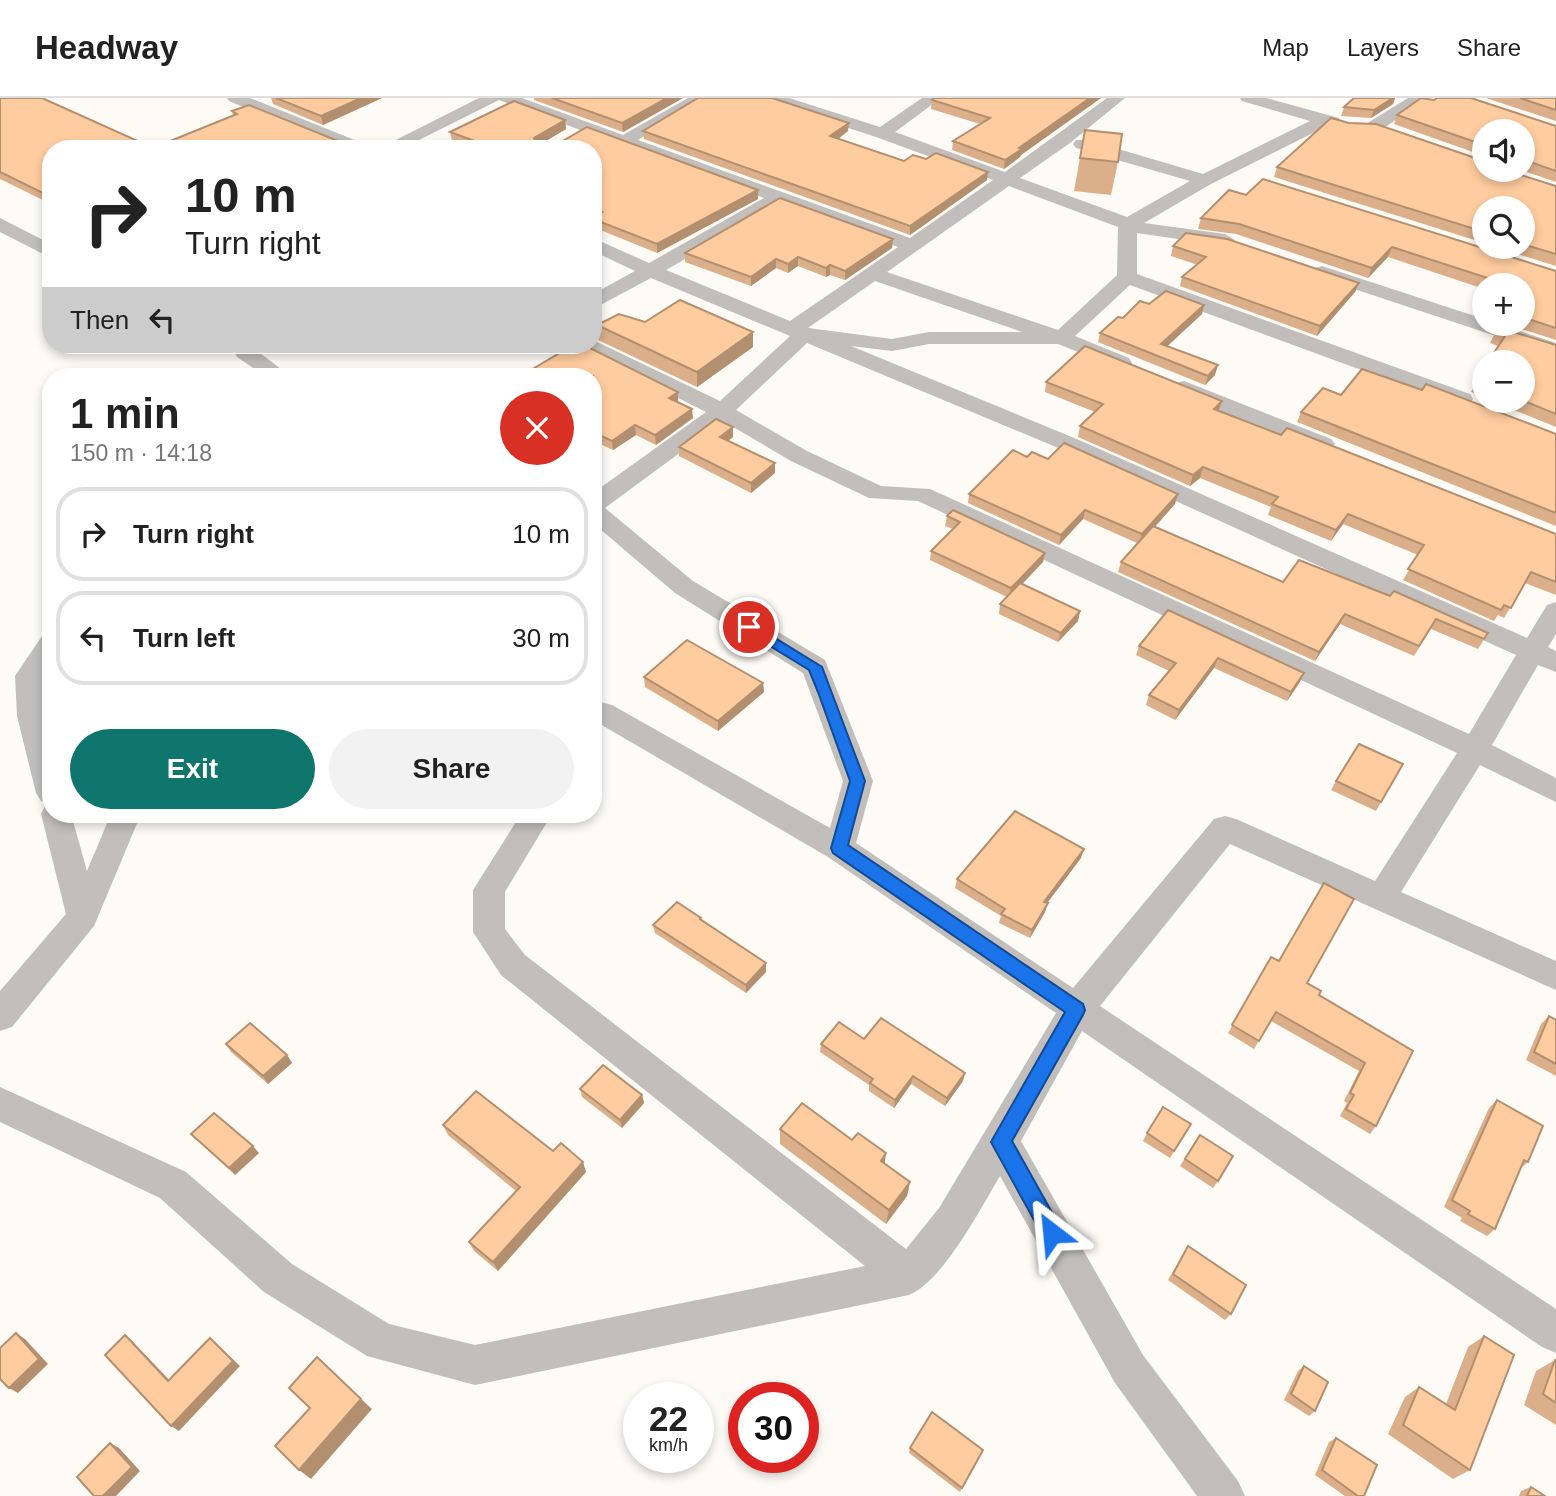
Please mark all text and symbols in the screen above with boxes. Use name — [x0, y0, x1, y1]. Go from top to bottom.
text: Headway — [35, 29, 178, 66]
text: Map — [1262, 34, 1309, 61]
text: Layers — [1347, 34, 1419, 61]
text: Share — [1457, 34, 1521, 61]
map controls — [1472, 119, 1535, 413]
button: sound — [1472, 119, 1535, 182]
icon: right — [70, 168, 161, 259]
text: 10 m — [185, 168, 297, 222]
button: search — [1472, 196, 1535, 259]
text: Turn right — [185, 225, 321, 261]
button: + — [1472, 273, 1535, 336]
icon: left — [143, 301, 181, 339]
text: Then — [70, 305, 129, 335]
button: − — [1472, 350, 1535, 413]
text: 1 min — [70, 390, 180, 437]
button: close — [500, 391, 574, 465]
text: 150 m · 14:18 — [70, 440, 212, 466]
icon: right — [74, 515, 112, 553]
text: Turn right — [133, 519, 254, 549]
text: 10 m — [512, 519, 570, 549]
pin — [719, 597, 779, 657]
icon: arrive — [730, 608, 768, 646]
icon: left — [74, 619, 112, 657]
text: Turn left — [133, 623, 235, 653]
text: 30 m — [512, 623, 570, 653]
button: Exit — [70, 729, 315, 809]
button: Share — [329, 729, 574, 809]
position arrow — [1015, 1196, 1089, 1270]
speed limit sign: 30 — [728, 1382, 819, 1473]
text: 22 — [649, 1399, 688, 1438]
text: km/h — [649, 1435, 688, 1455]

